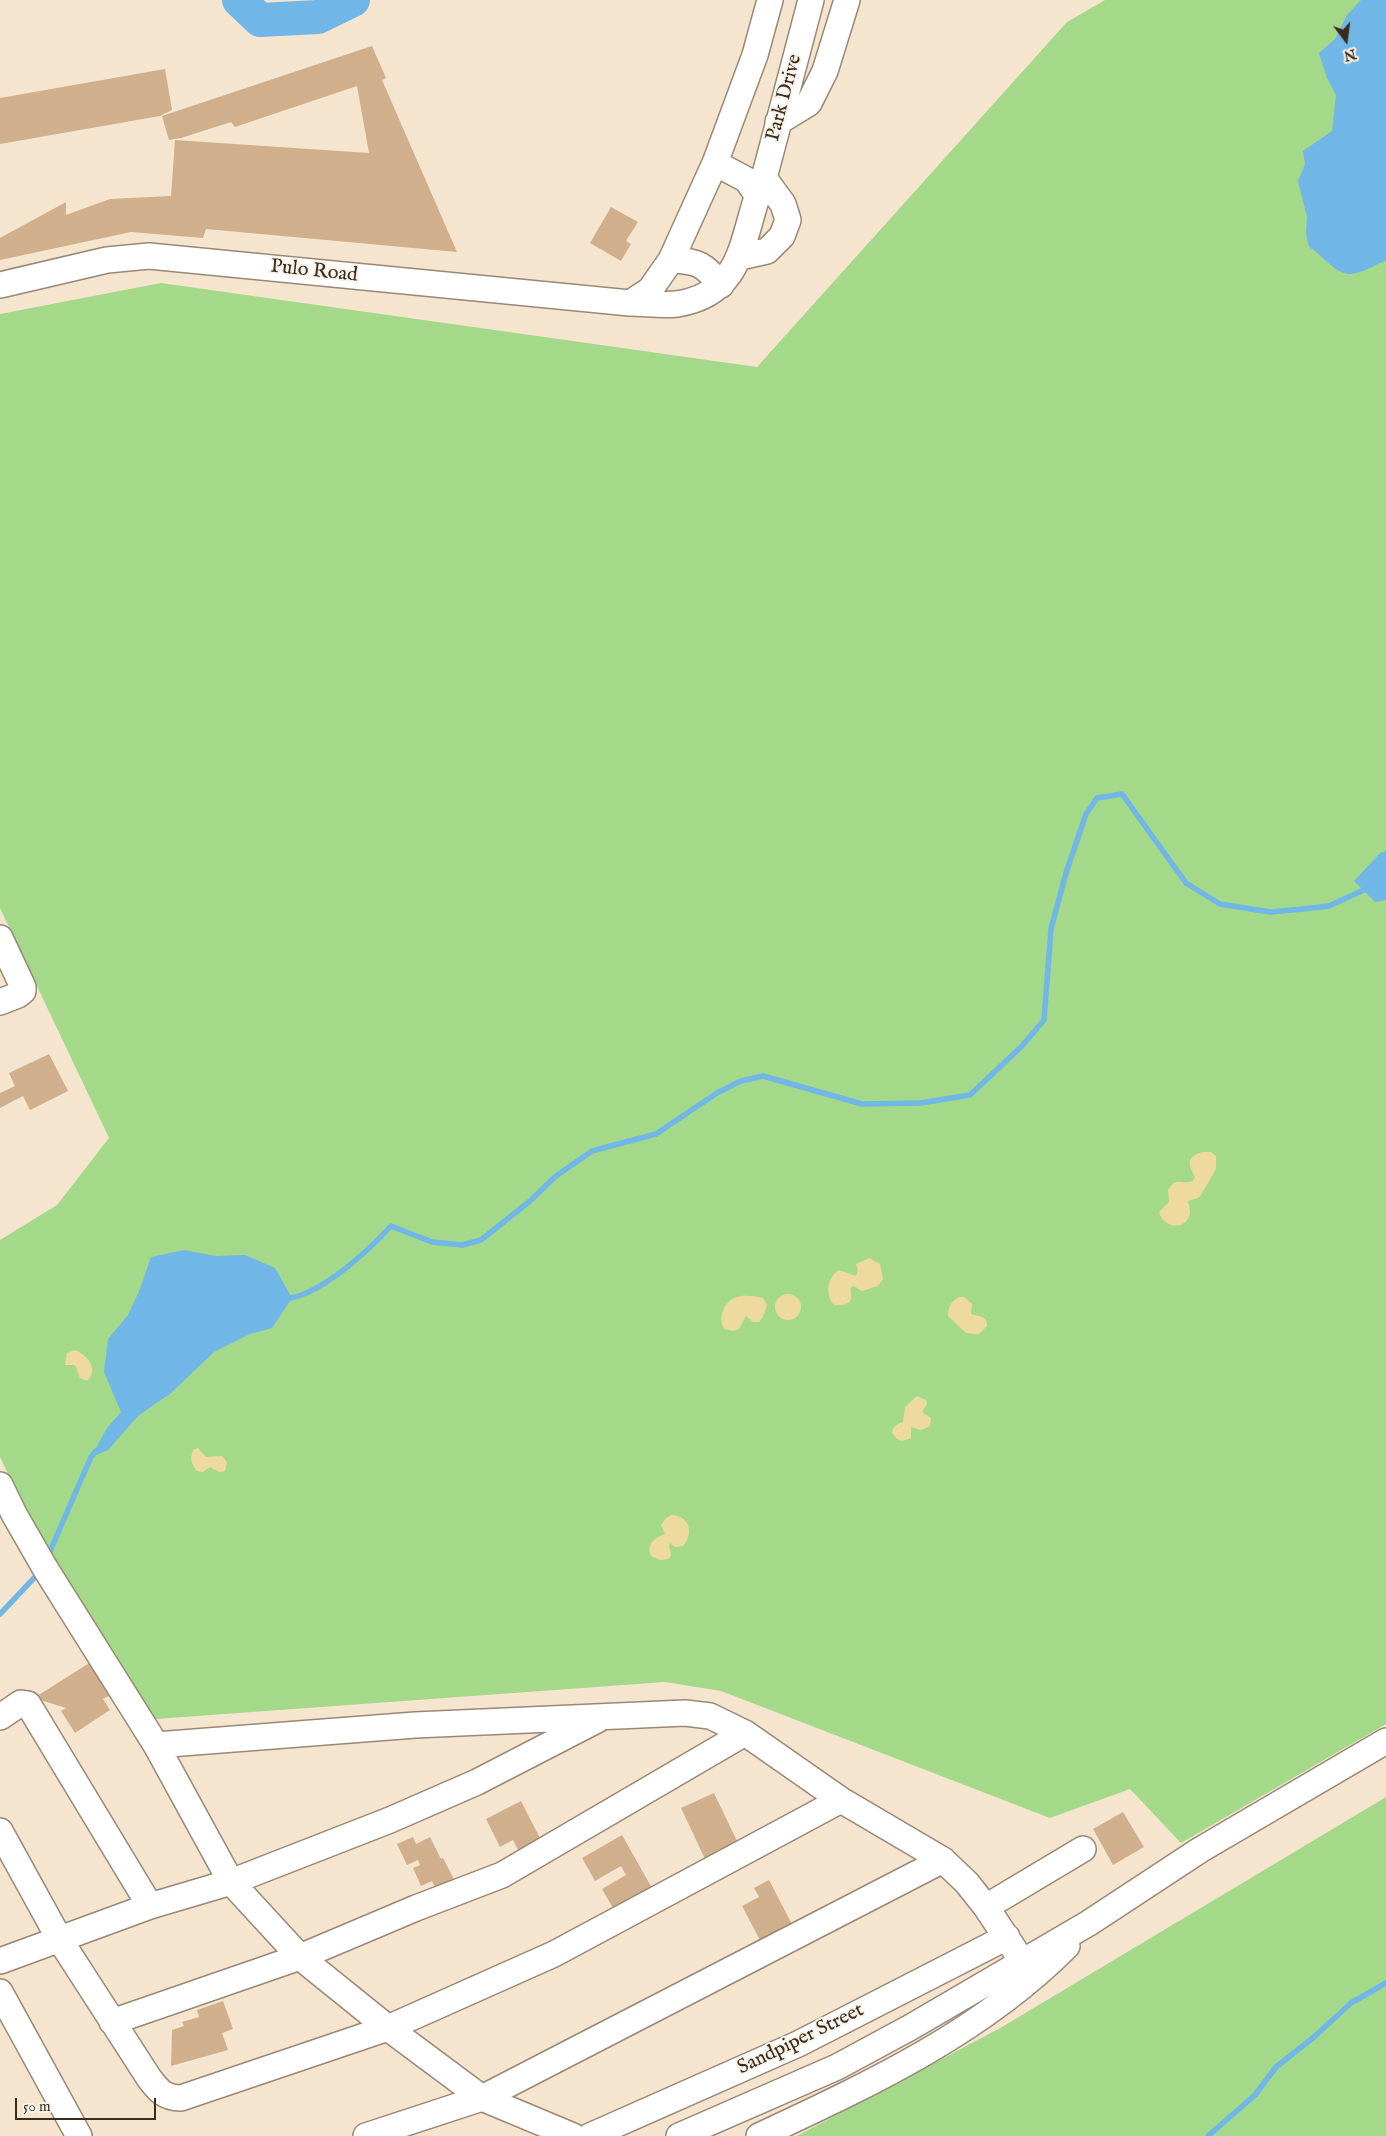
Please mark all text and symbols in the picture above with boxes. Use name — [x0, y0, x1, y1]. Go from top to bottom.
north arrow — [1321, 15, 1371, 65]
text: N — [1342, 44, 1358, 65]
street label: Park Drive — [762, 52, 808, 144]
street label: Pulo Road — [269, 255, 359, 289]
street label: Sandpiper Street — [734, 1999, 868, 2081]
scale bar — [18, 2088, 159, 2120]
text: 50 m — [23, 2097, 51, 2116]

